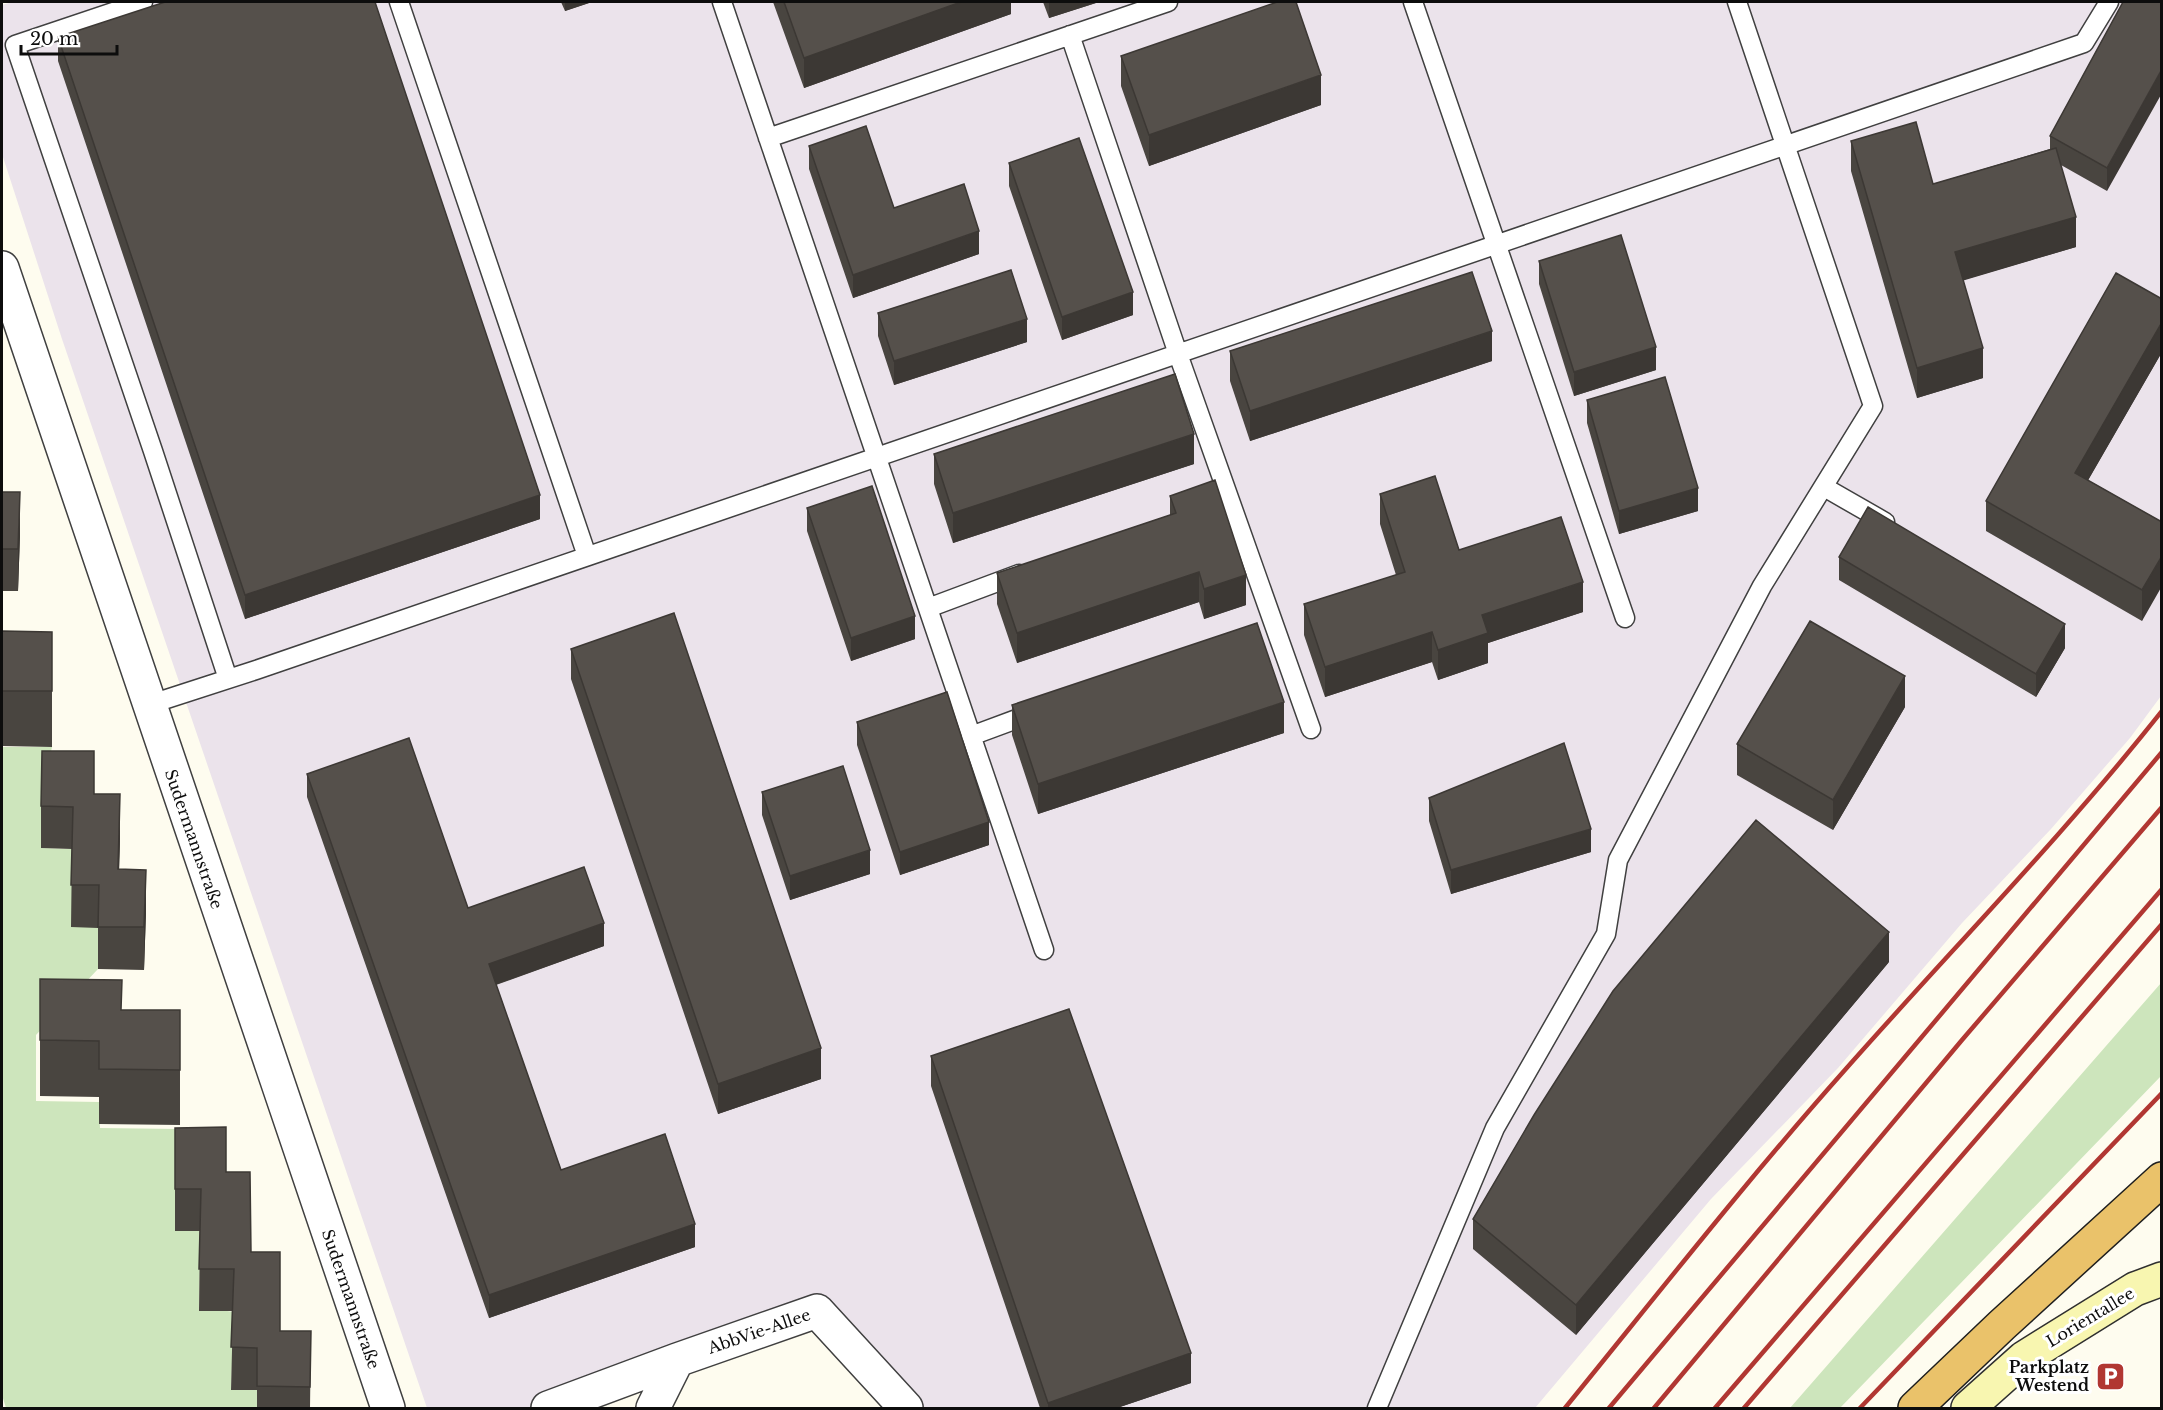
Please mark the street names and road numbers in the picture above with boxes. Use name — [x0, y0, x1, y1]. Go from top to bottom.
street label: Sudermannstraße — [161, 766, 227, 912]
street label: Sudermannstraße — [318, 1226, 384, 1372]
street label: Lorientallee — [2042, 1283, 2138, 1351]
street label: AbbVie-Allee — [704, 1304, 813, 1358]

